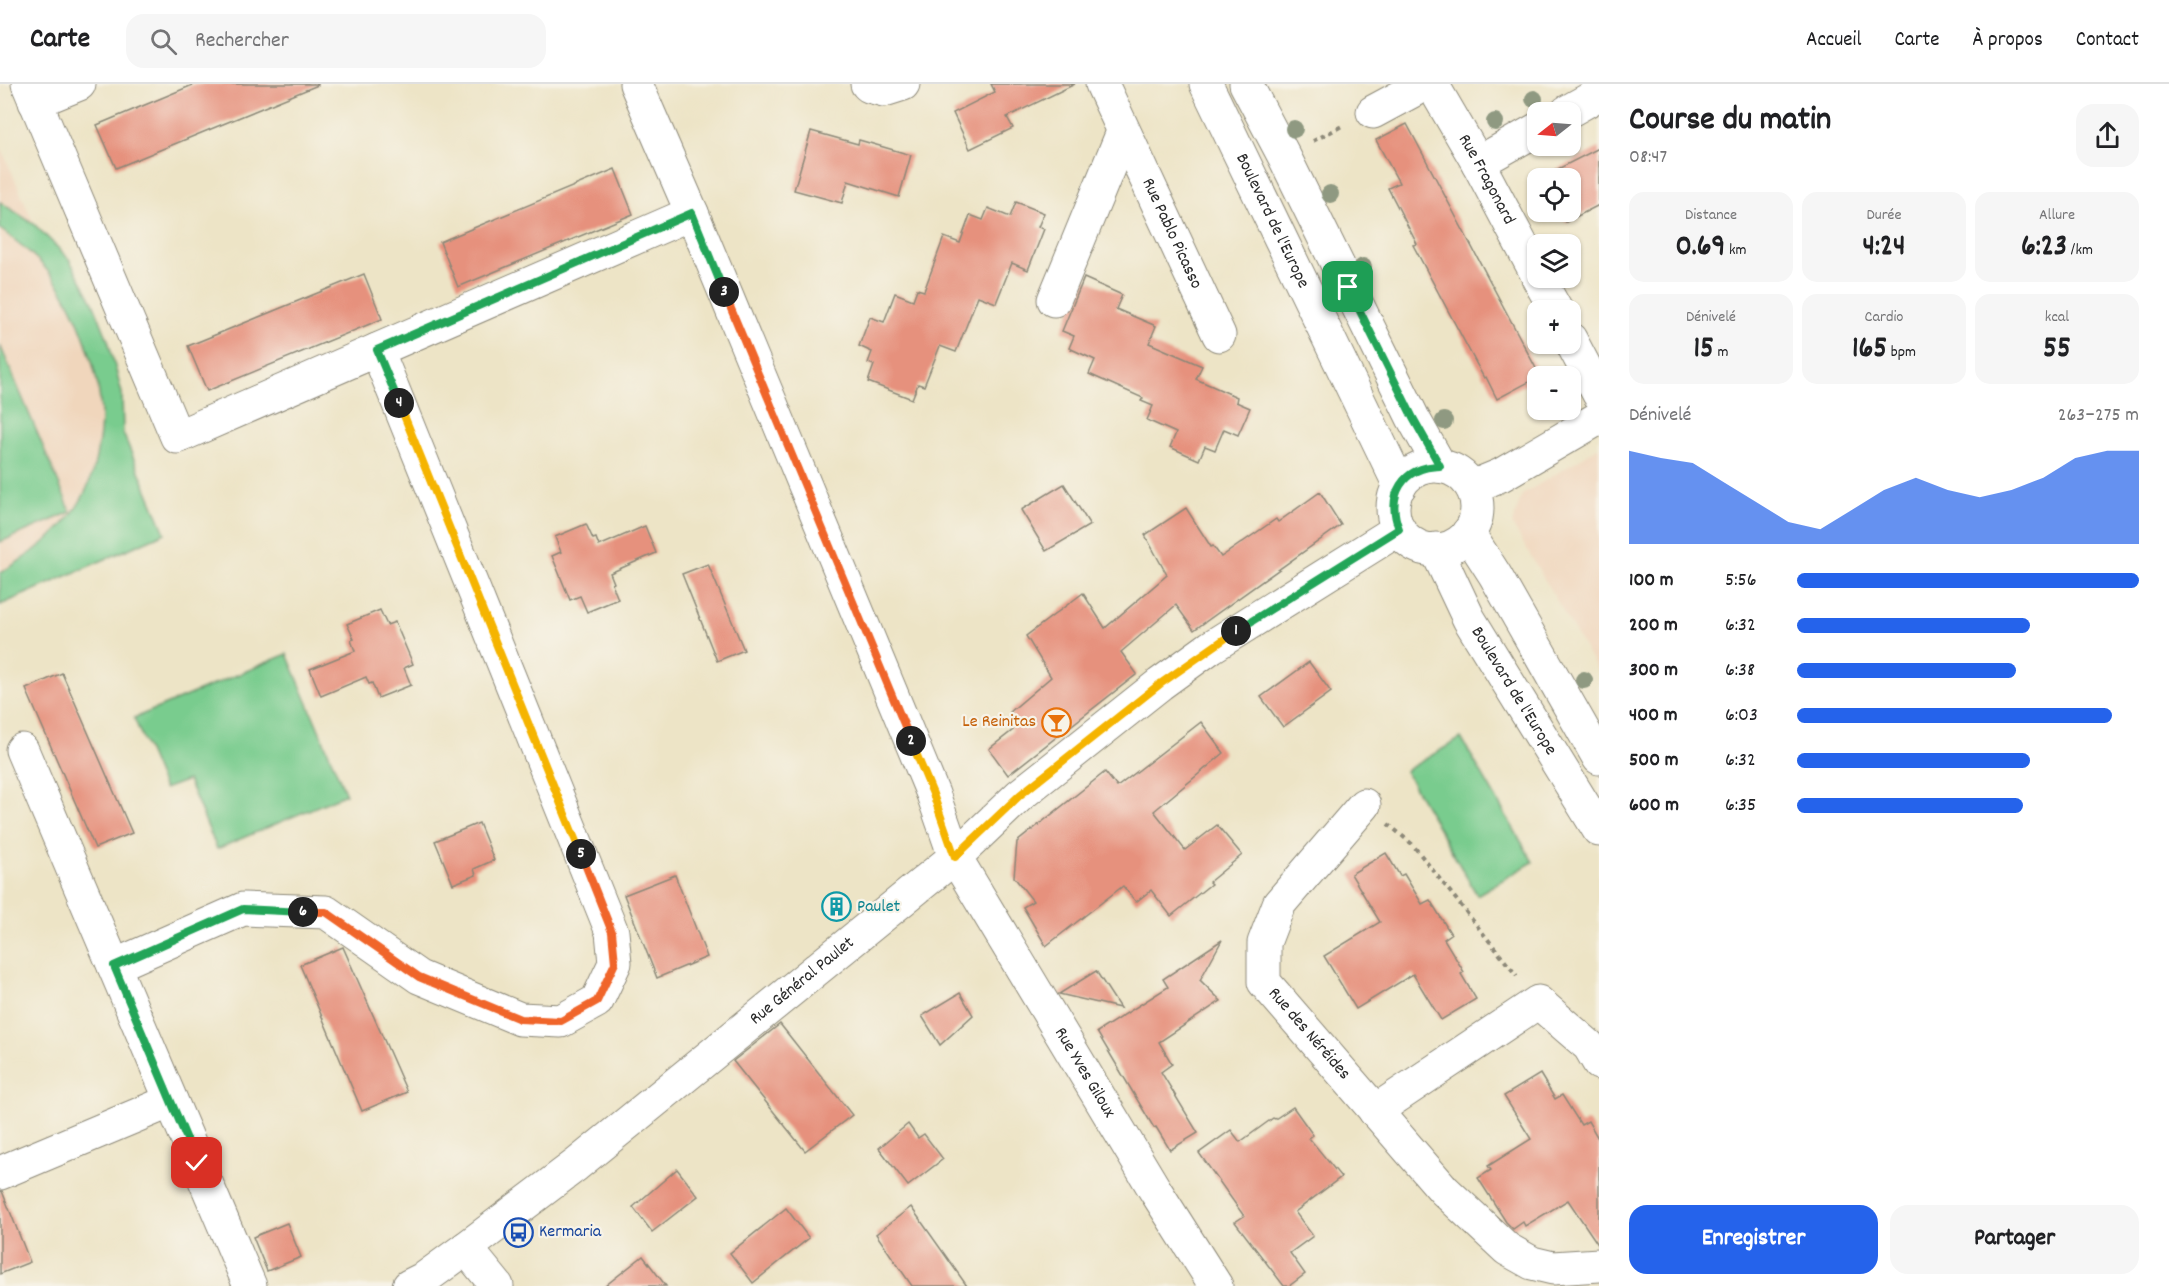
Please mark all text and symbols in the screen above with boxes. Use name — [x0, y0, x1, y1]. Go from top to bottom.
search box — [126, 14, 546, 68]
text: Carte — [30, 21, 90, 61]
icon: search — [147, 25, 180, 58]
text: Rechercher — [195, 26, 289, 57]
text: Accueil — [1806, 26, 1861, 56]
text: Carte — [1894, 26, 1939, 56]
text: À propos — [1972, 26, 2043, 56]
text: Contact — [2076, 26, 2139, 56]
text: Course du matin — [1629, 98, 1831, 145]
north arrow — [1527, 102, 1581, 156]
map controls — [1527, 102, 1581, 420]
button: share — [2076, 104, 2139, 167]
street label: Rue Fragonard — [1451, 130, 1521, 229]
text: 08:47 — [1629, 144, 1667, 172]
street label: Boulevard de l'Europe — [1229, 149, 1315, 293]
button: locate — [1527, 168, 1581, 222]
street label: Rue Pablo Picasso — [1135, 174, 1208, 293]
text: Distance — [1685, 204, 1737, 227]
text: Durée — [1866, 204, 1902, 227]
text: Allure — [2039, 204, 2075, 227]
text: 0.69 — [1676, 227, 1725, 270]
text: 4:24 — [1863, 227, 1906, 270]
text: 6:23 — [2021, 227, 2067, 270]
button: layers — [1527, 234, 1581, 288]
text: km — [1725, 239, 1747, 262]
text: /km — [2067, 239, 2093, 262]
pin — [1322, 261, 1373, 312]
icon: arrive — [1331, 270, 1364, 303]
pin: 3 — [709, 277, 739, 307]
text: 3 — [720, 280, 728, 303]
button: + — [1527, 300, 1581, 354]
text: Dénivelé — [1686, 306, 1736, 329]
text: Cardio — [1865, 306, 1903, 329]
text: kcal — [2045, 306, 2069, 329]
text: 15 — [1693, 329, 1714, 372]
text: 165 — [1852, 329, 1887, 372]
text: 55 — [2043, 329, 2071, 372]
text: m — [1714, 341, 1729, 364]
text: bpm — [1887, 341, 1916, 364]
button: − — [1527, 366, 1581, 420]
pin: 4 — [384, 388, 414, 418]
text: 4 — [396, 391, 402, 414]
text: Dénivelé — [1629, 402, 1691, 430]
text: 263–275 m — [2058, 402, 2139, 430]
text: 100 m — [1629, 567, 1674, 595]
text: 5:56 — [1725, 567, 1757, 595]
text: 200 m — [1629, 612, 1678, 640]
text: 6:32 — [1725, 612, 1756, 640]
pin: 1 — [1221, 616, 1251, 646]
text: 1 — [1234, 619, 1238, 642]
street label: Boulevard de l'Europe — [1464, 622, 1563, 760]
text: 300 m — [1629, 657, 1678, 685]
text: 6:38 — [1725, 657, 1755, 685]
text: 400 m — [1629, 702, 1677, 730]
text: 6:03 — [1725, 702, 1758, 730]
bar icon: Le Reinitas — [1041, 706, 1073, 738]
place label: Le Reinitas — [962, 710, 1036, 735]
pin: 2 — [896, 726, 926, 756]
text: 2 — [908, 729, 915, 752]
text: 500 m — [1629, 747, 1678, 775]
text: 6:32 — [1725, 747, 1756, 775]
text: 600 m — [1629, 792, 1679, 820]
text: 6:35 — [1725, 792, 1756, 820]
pin: 5 — [566, 839, 596, 869]
text: 5 — [577, 842, 585, 865]
building icon: Paulet — [820, 891, 852, 923]
place label: Paulet — [857, 895, 901, 920]
pin: 6 — [288, 897, 318, 927]
text: 6 — [299, 900, 307, 923]
street label: Rue Général Paulet — [745, 931, 860, 1031]
street label: Rue des Néréides — [1262, 982, 1356, 1086]
street label: Rue Yves Giloux — [1048, 1023, 1122, 1123]
pin — [171, 1137, 222, 1188]
icon: check — [180, 1146, 213, 1179]
button: Enregistrer — [1629, 1205, 1878, 1274]
button: Partager — [1890, 1205, 2139, 1274]
bus stop icon: Kermaria — [502, 1216, 534, 1248]
place label: Kermaria — [539, 1220, 602, 1245]

